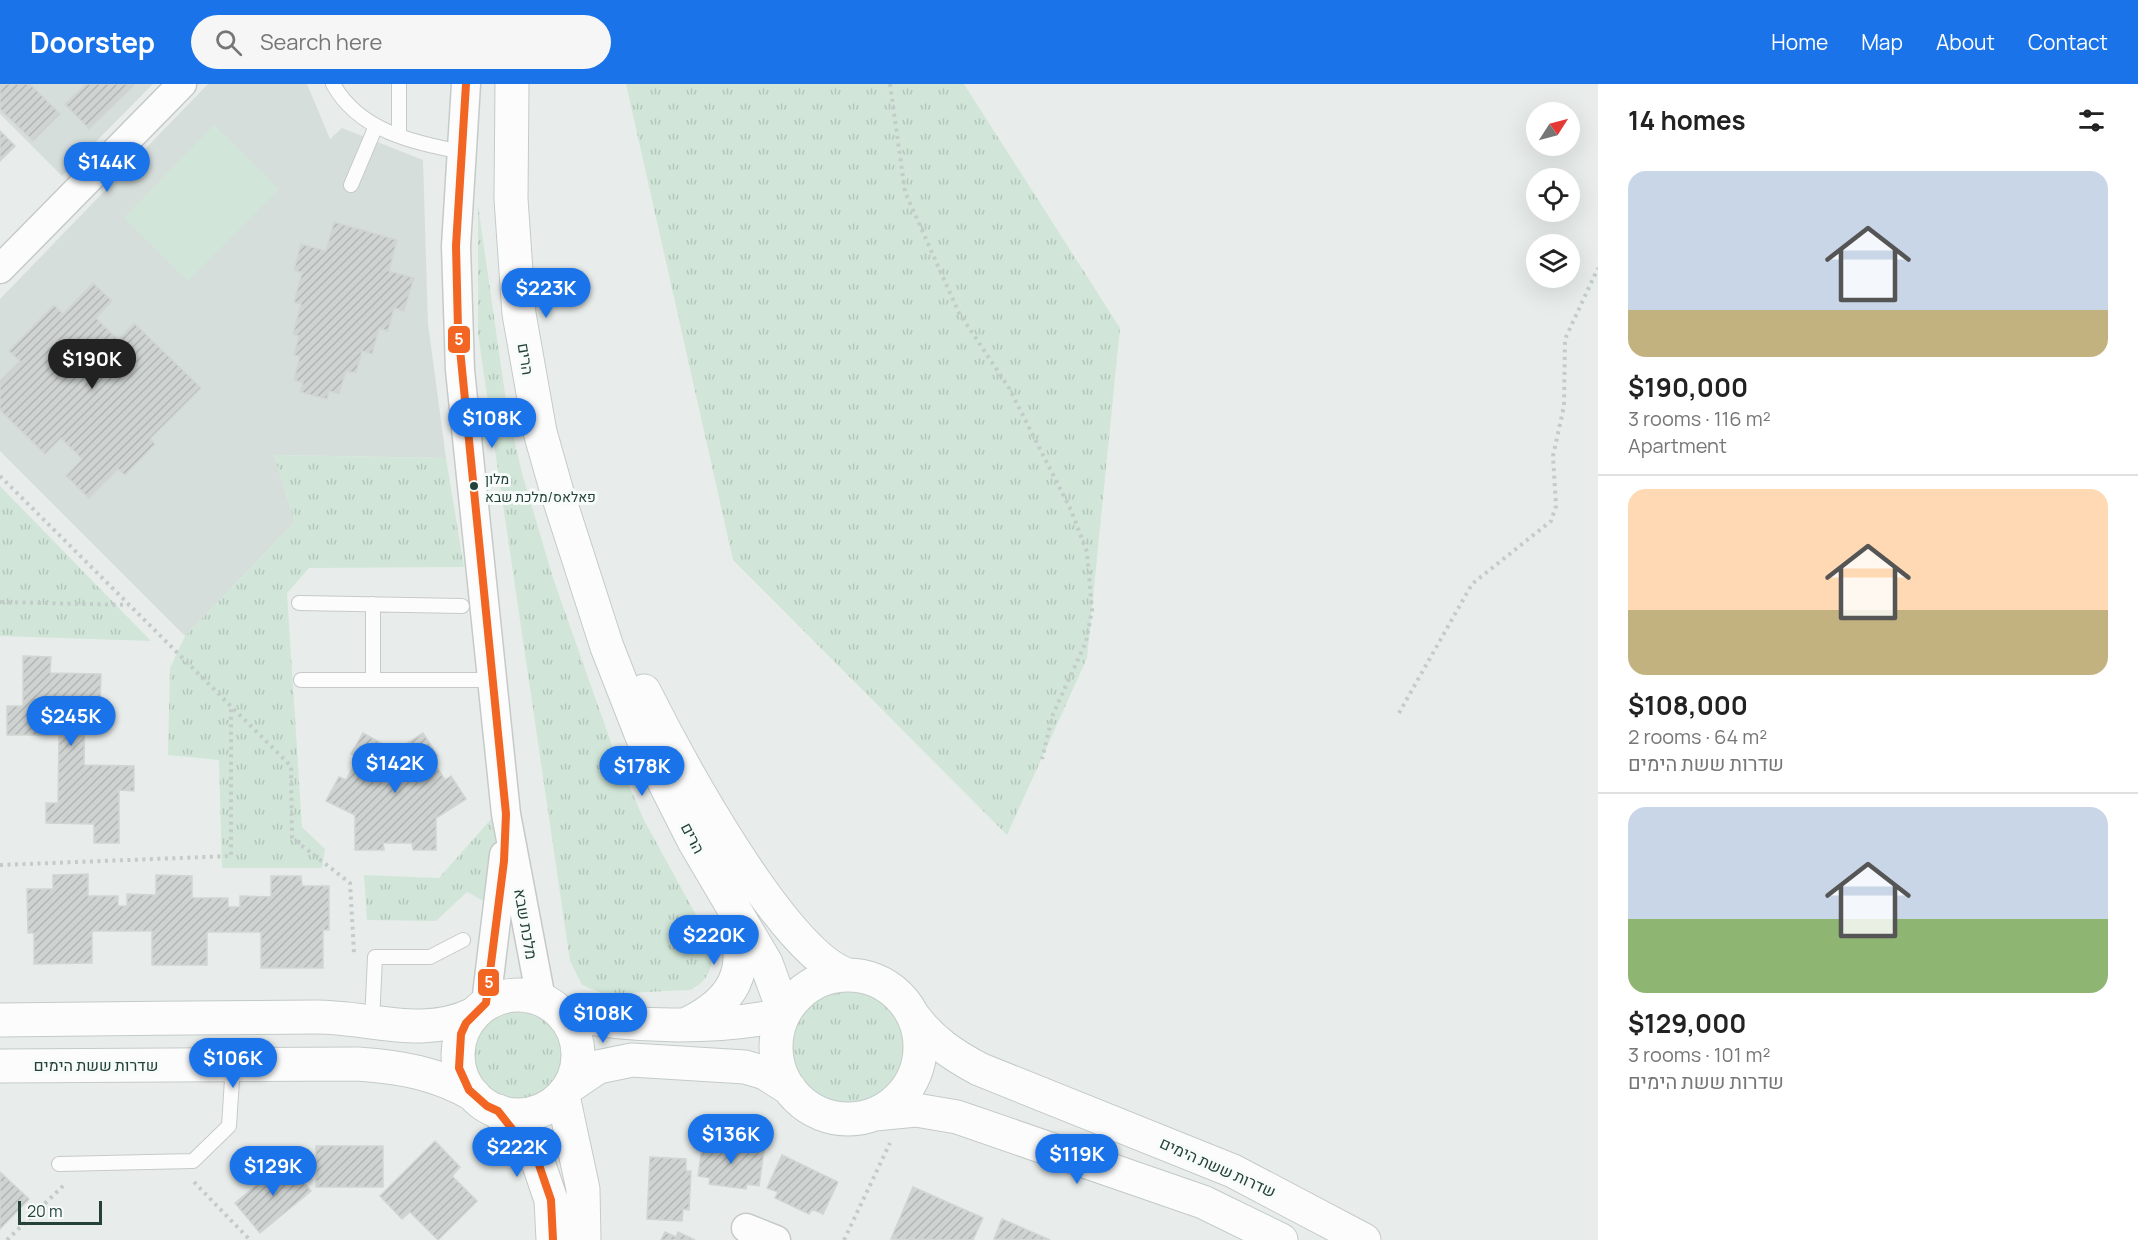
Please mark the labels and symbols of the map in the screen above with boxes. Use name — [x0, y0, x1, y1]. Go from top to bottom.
north arrow — [1526, 102, 1580, 156]
pin: $144K — [65, 142, 149, 193]
pin: $223K — [504, 268, 588, 319]
line badge: 5 — [447, 325, 471, 354]
text: 5 — [454, 328, 464, 350]
pin: $190K — [50, 339, 134, 390]
street label: הרים — [513, 341, 539, 377]
pin: $108K — [450, 398, 534, 449]
place label: מלון פאלאס/מלכת שבא — [485, 469, 596, 506]
marker: מלון פאלאס/מלכת שבא — [468, 480, 480, 492]
pin: $245K — [29, 696, 113, 747]
pin: $142K — [353, 743, 437, 794]
pin: $178K — [600, 746, 684, 797]
street label: הרים — [676, 819, 710, 857]
street label: מלכת שבא — [509, 887, 543, 961]
pin: $220K — [672, 915, 756, 966]
line badge: 5 — [477, 968, 500, 997]
text: 5 — [484, 971, 494, 993]
pin: $108K — [561, 993, 645, 1044]
pin: $106K — [191, 1038, 275, 1089]
street label: שדרות ששת הימים — [34, 1054, 158, 1076]
pin: $136K — [689, 1114, 773, 1165]
pin: $222K — [475, 1127, 559, 1178]
street label: שדרות ששת הימים — [1157, 1132, 1279, 1202]
pin: $119K — [1035, 1134, 1119, 1185]
pin: $129K — [231, 1146, 315, 1197]
scale bar — [18, 1198, 102, 1226]

